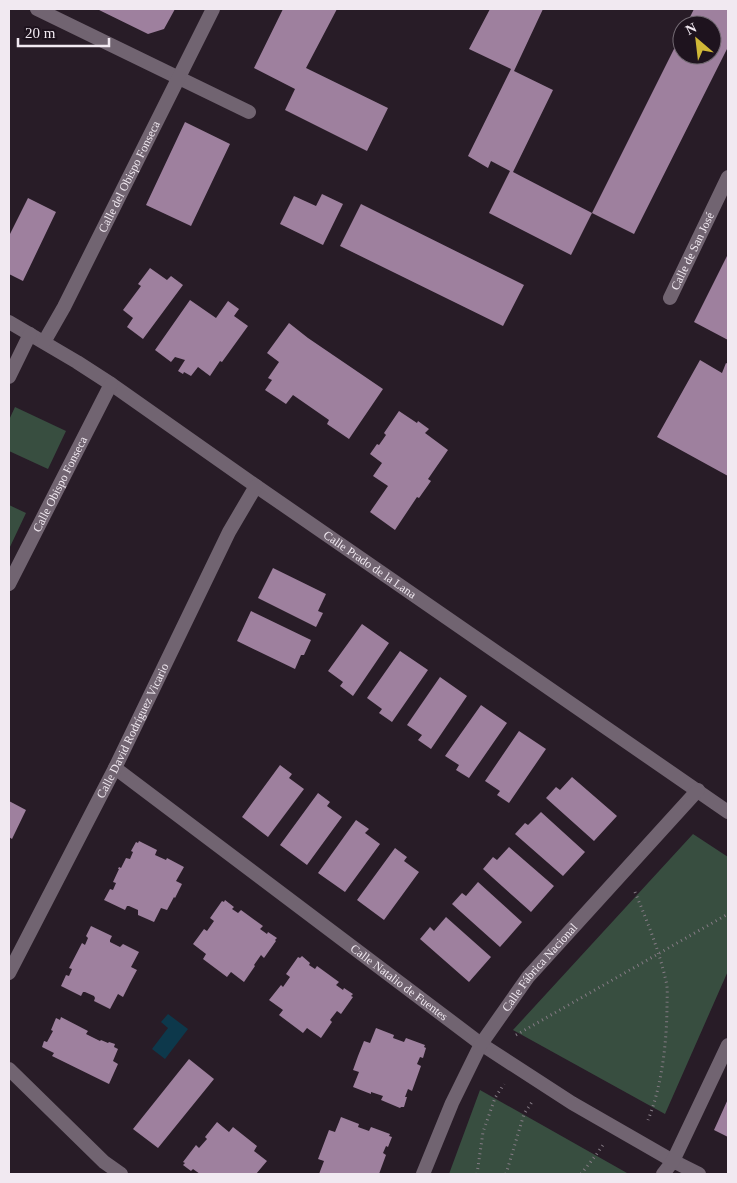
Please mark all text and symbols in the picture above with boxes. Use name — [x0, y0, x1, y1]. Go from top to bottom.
scale bar — [18, 15, 109, 47]
north arrow — [672, 15, 722, 65]
text: N — [683, 20, 699, 38]
text: 20 m — [25, 25, 56, 41]
street label: Calle del Obispo Fonseca — [95, 118, 163, 235]
street label: Calle de San José — [668, 210, 717, 292]
street label: Calle Obispo Fonseca — [30, 434, 90, 534]
street label: Calle Prado de la Lana — [321, 528, 419, 602]
street label: Calle David Rodríguez Vicario — [94, 661, 172, 801]
street label: Calle Fábrica Nacional — [499, 920, 581, 1014]
street label: Calle Natalio de Fuentes — [348, 941, 451, 1024]

